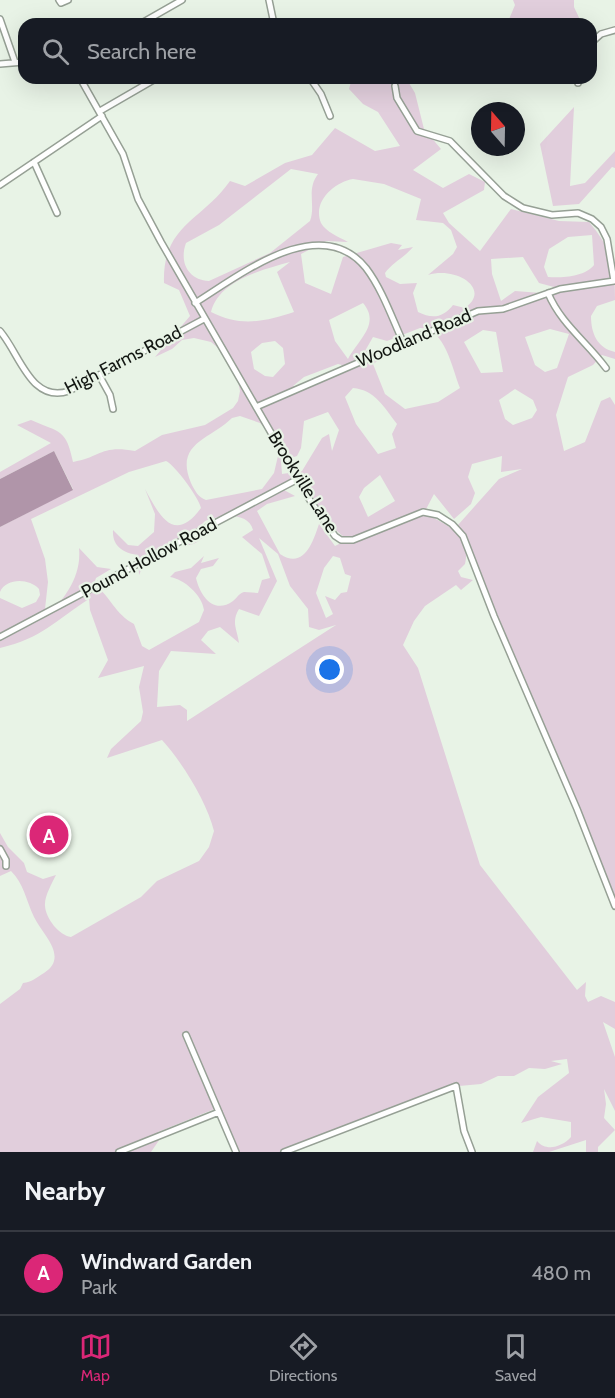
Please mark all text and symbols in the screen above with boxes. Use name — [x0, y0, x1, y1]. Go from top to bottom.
search box — [18, 18, 597, 84]
icon: search — [39, 35, 72, 68]
text: Search here — [87, 38, 196, 65]
north arrow — [471, 102, 525, 156]
street label: Woodland Road — [353, 304, 475, 372]
street label: High Farms Road — [61, 321, 185, 399]
street label: Brookville Lane — [263, 427, 343, 537]
street label: Pound Hollow Road — [78, 513, 220, 603]
your location — [315, 655, 344, 684]
pin: A — [29, 812, 68, 858]
text: Nearby — [24, 1175, 105, 1207]
text: Windward Garden — [81, 1248, 252, 1275]
text: A — [37, 1261, 50, 1285]
text: 480 m — [531, 1261, 591, 1285]
text: Park — [81, 1275, 117, 1299]
tab: Map — [79, 1330, 112, 1385]
tab: Directions — [269, 1330, 337, 1385]
tab: Saved — [495, 1330, 536, 1385]

